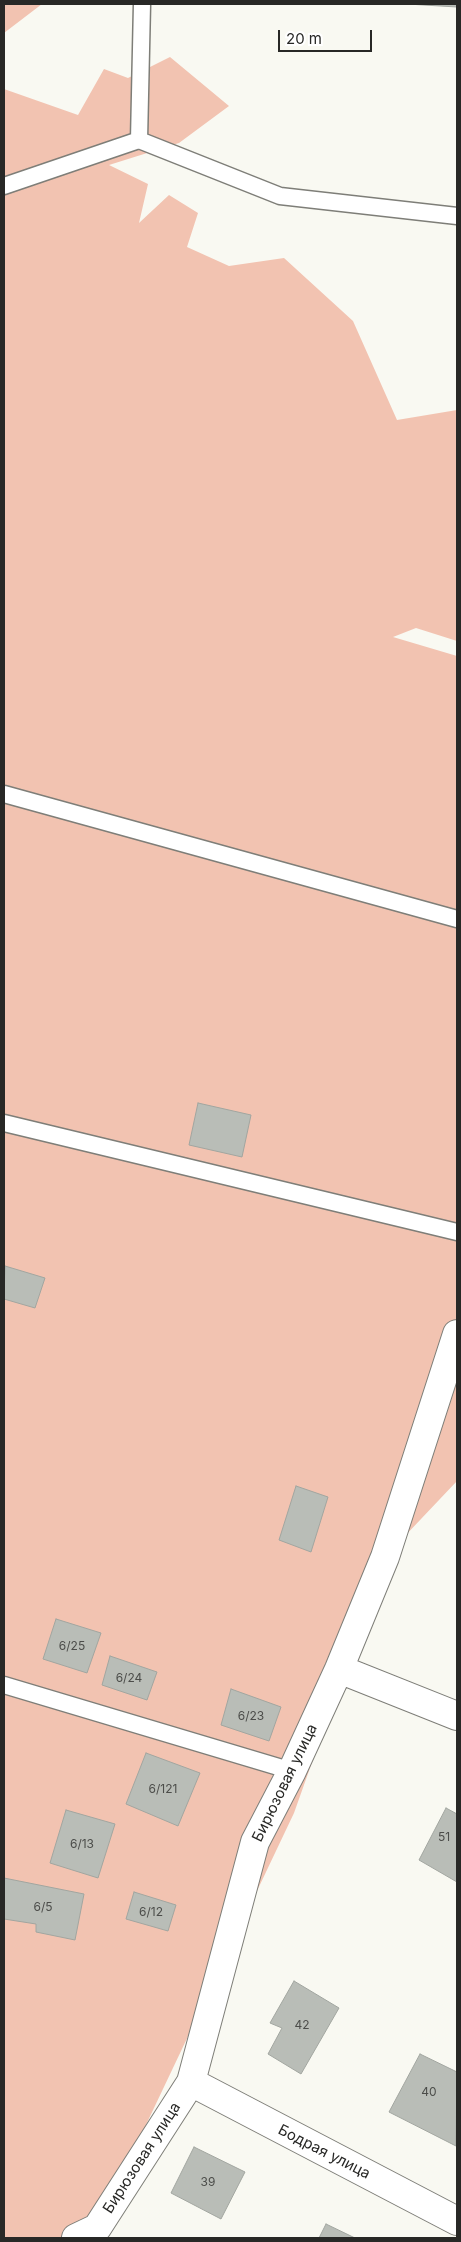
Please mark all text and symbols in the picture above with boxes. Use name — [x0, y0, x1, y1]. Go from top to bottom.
scale bar — [281, 20, 375, 52]
text: 20 m — [286, 29, 322, 48]
house number: 6/25 — [59, 1639, 85, 1653]
house number: 6/24 — [116, 1671, 142, 1685]
house number: 6/23 — [238, 1709, 264, 1723]
street label: Бирюзовая улица — [249, 1721, 321, 1845]
house number: 6/121 — [149, 1782, 177, 1796]
house number: 51 — [438, 1830, 450, 1844]
house number: 6/13 — [70, 1837, 94, 1851]
house number: 6/5 — [33, 1900, 53, 1914]
house number: 6/12 — [139, 1905, 163, 1919]
house number: 42 — [294, 2018, 310, 2032]
house number: 40 — [421, 2085, 437, 2099]
street label: Бирюзовая улица — [99, 2099, 185, 2217]
street label: Бодрая улица — [275, 2121, 373, 2183]
house number: 39 — [201, 2175, 215, 2189]

